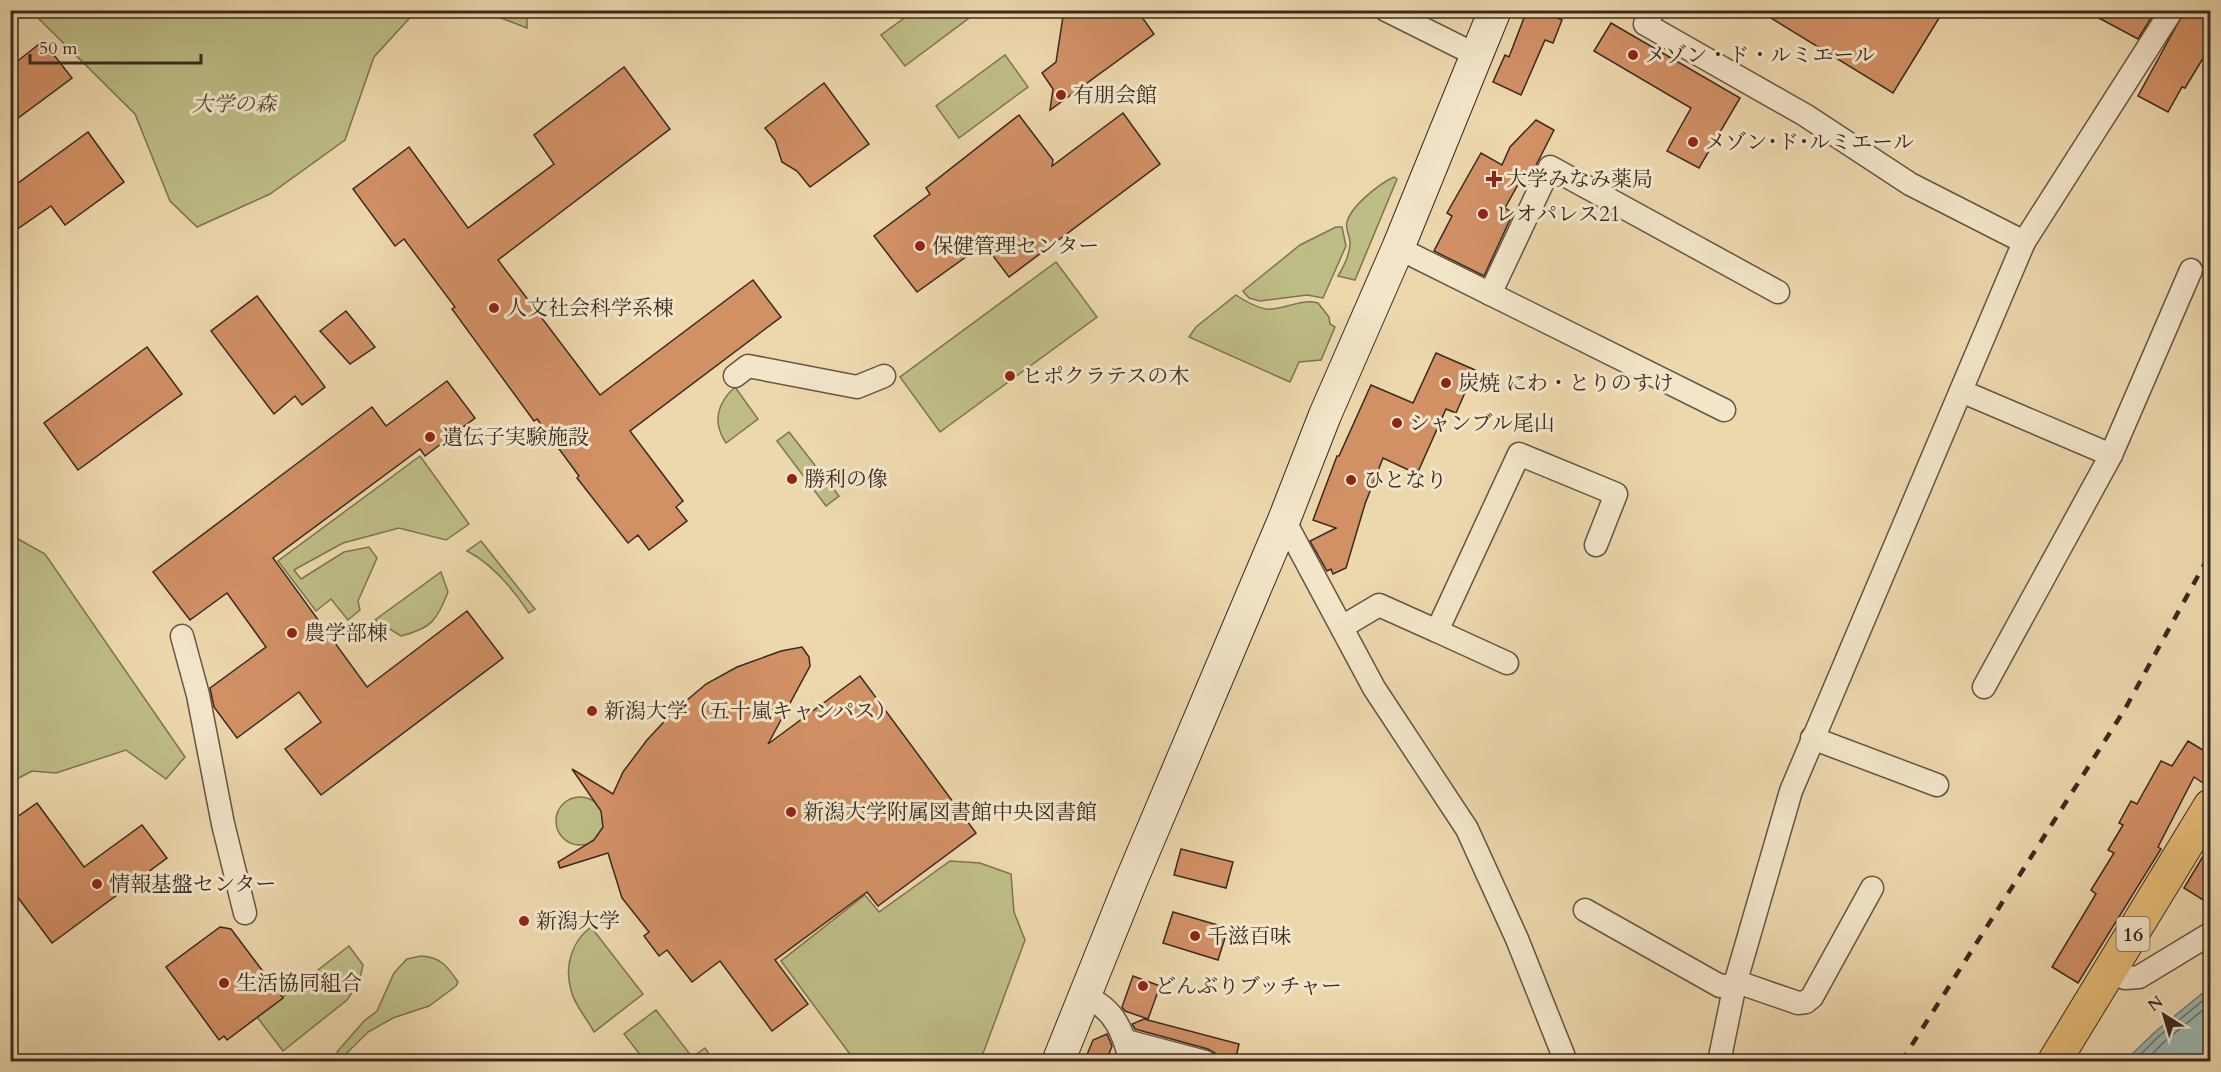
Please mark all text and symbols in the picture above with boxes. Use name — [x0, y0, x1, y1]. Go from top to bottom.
scale bar — [30, 27, 201, 65]
text: 50 m — [39, 36, 78, 61]
place label: メゾン・ド・ルミエール — [1645, 41, 1875, 70]
marker: メゾン・ド・ルミエール — [1626, 48, 1640, 62]
place label: 有朋会館 — [1073, 81, 1157, 110]
marker: 有朋会館 — [1054, 88, 1068, 102]
park label: 大学の森 — [192, 90, 278, 119]
place label: メゾン･ド･ルミエール — [1705, 128, 1914, 157]
marker: メゾン･ド･ルミエール — [1686, 135, 1700, 149]
place label: 大学みなみ薬局 — [1506, 165, 1653, 194]
marker: 大学みなみ薬局 — [1487, 172, 1501, 186]
place label: レオパレス21 — [1495, 200, 1620, 229]
marker: レオパレス21 — [1476, 207, 1490, 221]
place label: 保健管理センター — [932, 232, 1099, 261]
marker: 保健管理センター — [913, 239, 927, 253]
place label: 人文社会科学系棟 — [506, 294, 674, 323]
marker: 人文社会科学系棟 — [487, 301, 501, 315]
place label: ヒポクラテスの木 — [1022, 362, 1189, 391]
marker: ヒポクラテスの木 — [1003, 369, 1017, 383]
place label: 炭焼 にわ・とりのすけ — [1458, 369, 1674, 398]
marker: 炭焼 にわ・とりのすけ — [1439, 376, 1453, 390]
place label: シャンブル尾山 — [1409, 409, 1555, 438]
marker: シャンブル尾山 — [1390, 416, 1404, 430]
place label: 遺伝子実験施設 — [442, 423, 589, 452]
marker: 遺伝子実験施設 — [423, 430, 437, 444]
place label: 勝利の像 — [804, 465, 888, 494]
place label: ひとなり — [1363, 466, 1447, 495]
marker: 勝利の像 — [785, 472, 799, 486]
marker: ひとなり — [1344, 473, 1358, 487]
place label: 農学部棟 — [304, 619, 388, 648]
marker: 農学部棟 — [285, 626, 299, 640]
place label: 新潟大学（五十嵐キャンパス） — [604, 697, 897, 726]
marker: 新潟大学（五十嵐キャンパス） — [585, 704, 599, 718]
place label: 新潟大学附属図書館中央図書館 — [803, 798, 1097, 827]
marker: 新潟大学附属図書館中央図書館 — [784, 805, 798, 819]
place label: 情報基盤センター — [109, 870, 276, 899]
marker: 情報基盤センター — [90, 877, 104, 891]
place label: 新潟大学 — [536, 907, 620, 936]
marker: 新潟大学 — [517, 914, 531, 928]
road number: 16 — [2116, 917, 2150, 951]
place label: 千滋百味 — [1207, 922, 1291, 951]
marker: 千滋百味 — [1188, 929, 1202, 943]
place label: 生活協同組合 — [236, 969, 362, 998]
place label: どんぶりブッチャー — [1155, 972, 1342, 1001]
marker: 生活協同組合 — [217, 976, 231, 990]
marker: どんぶりブッチャー — [1136, 979, 1150, 993]
north arrow — [2134, 985, 2194, 1045]
text: N — [2143, 991, 2168, 1017]

